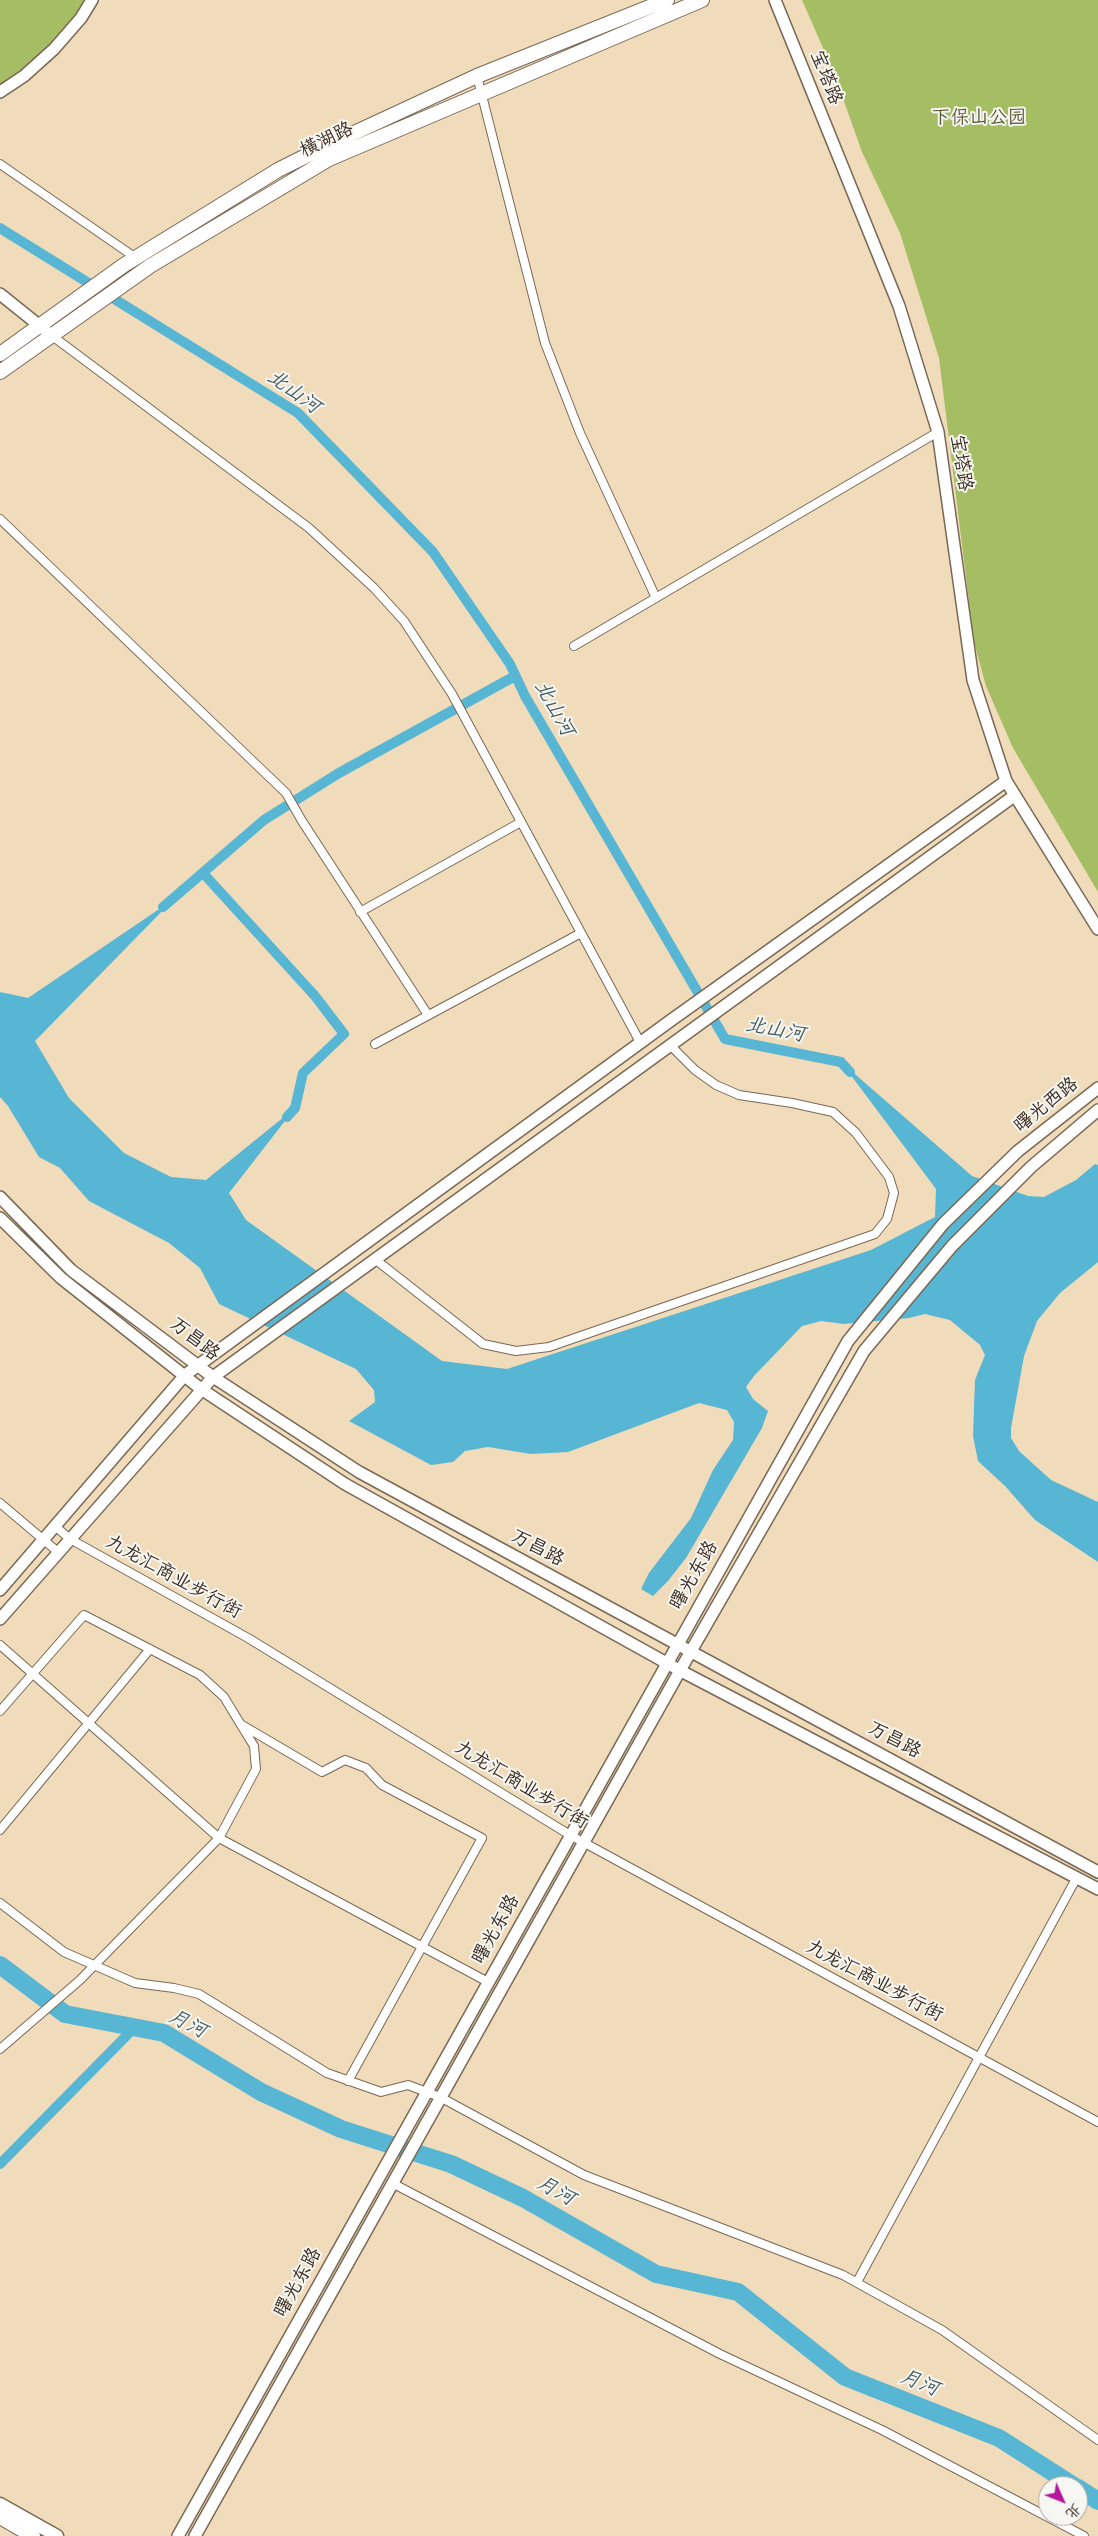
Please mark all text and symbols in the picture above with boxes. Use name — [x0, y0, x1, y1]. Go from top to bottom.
street label: 宝塔路 — [804, 47, 846, 109]
park label: 下保山公园 — [932, 108, 1026, 130]
street label: 横湖路 — [296, 118, 358, 164]
water label: 北山河 — [262, 366, 324, 420]
street label: 宝塔路 — [944, 433, 976, 493]
water label: 北山河 — [528, 677, 578, 741]
water label: 北山河 — [743, 1013, 807, 1049]
street label: 曙光西路 — [1010, 1073, 1084, 1139]
street label: 万昌路 — [165, 1313, 223, 1367]
street label: 万昌路 — [506, 1526, 568, 1572]
street label: 九龙汇商业步行街 — [101, 1531, 245, 1625]
street label: 曙光东路 — [666, 1537, 724, 1615]
street label: 万昌路 — [863, 1718, 925, 1764]
street label: 九龙汇商业步行街 — [450, 1737, 592, 1835]
street label: 曙光东路 — [469, 1891, 525, 1969]
street label: 九龙汇商业步行街 — [802, 1936, 946, 2028]
water label: 月河 — [164, 2005, 210, 2045]
water label: 月河 — [532, 2172, 578, 2212]
street label: 曙光东路 — [271, 2244, 327, 2322]
water label: 月河 — [896, 2365, 942, 2403]
north arrow — [1038, 2476, 1088, 2526]
text: 北 — [1062, 2499, 1084, 2522]

